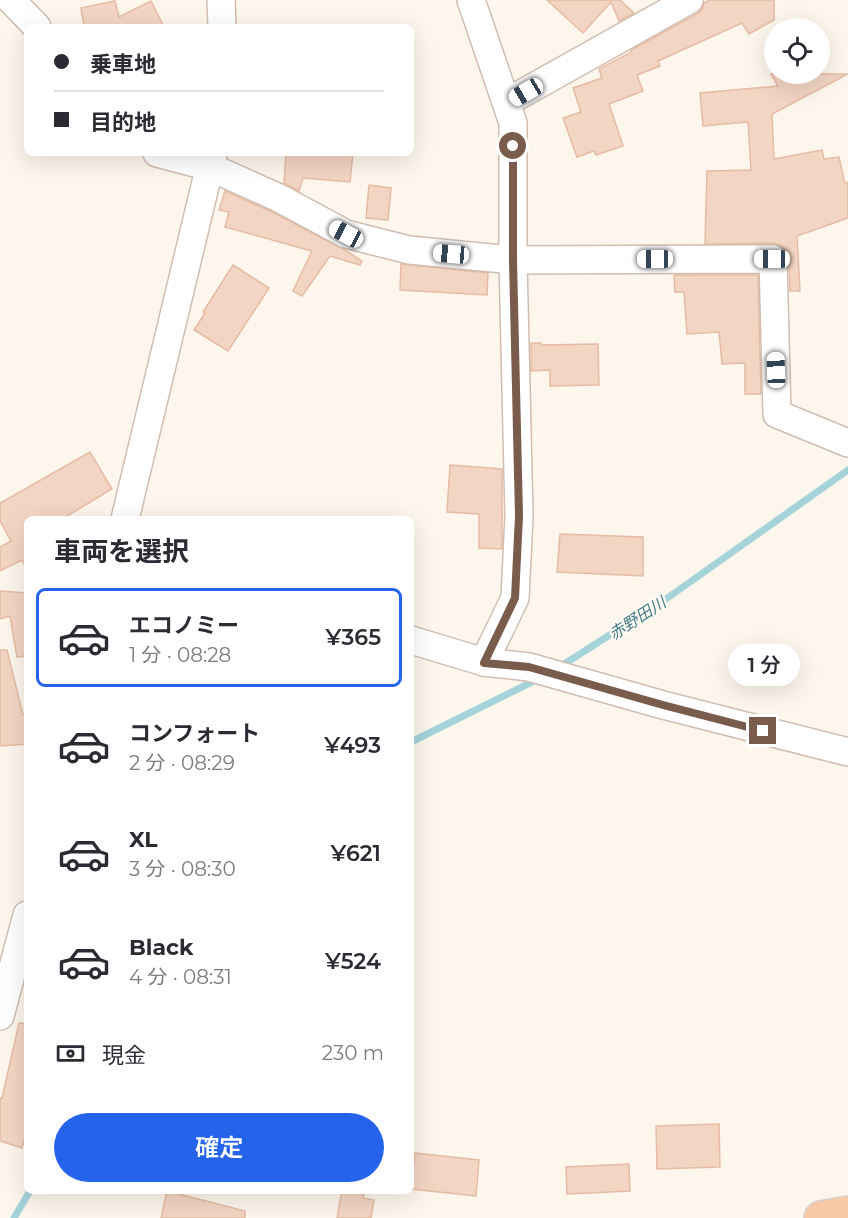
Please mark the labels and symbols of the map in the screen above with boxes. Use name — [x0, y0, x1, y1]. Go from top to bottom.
car — [506, 75, 546, 109]
route start — [499, 132, 526, 159]
car — [326, 218, 366, 250]
car — [432, 243, 470, 265]
car — [637, 250, 673, 268]
car — [754, 250, 790, 268]
car — [766, 352, 786, 388]
water label: 赤野田川 — [605, 592, 671, 644]
callout: 1 分 — [727, 644, 799, 686]
route end — [749, 717, 776, 744]

